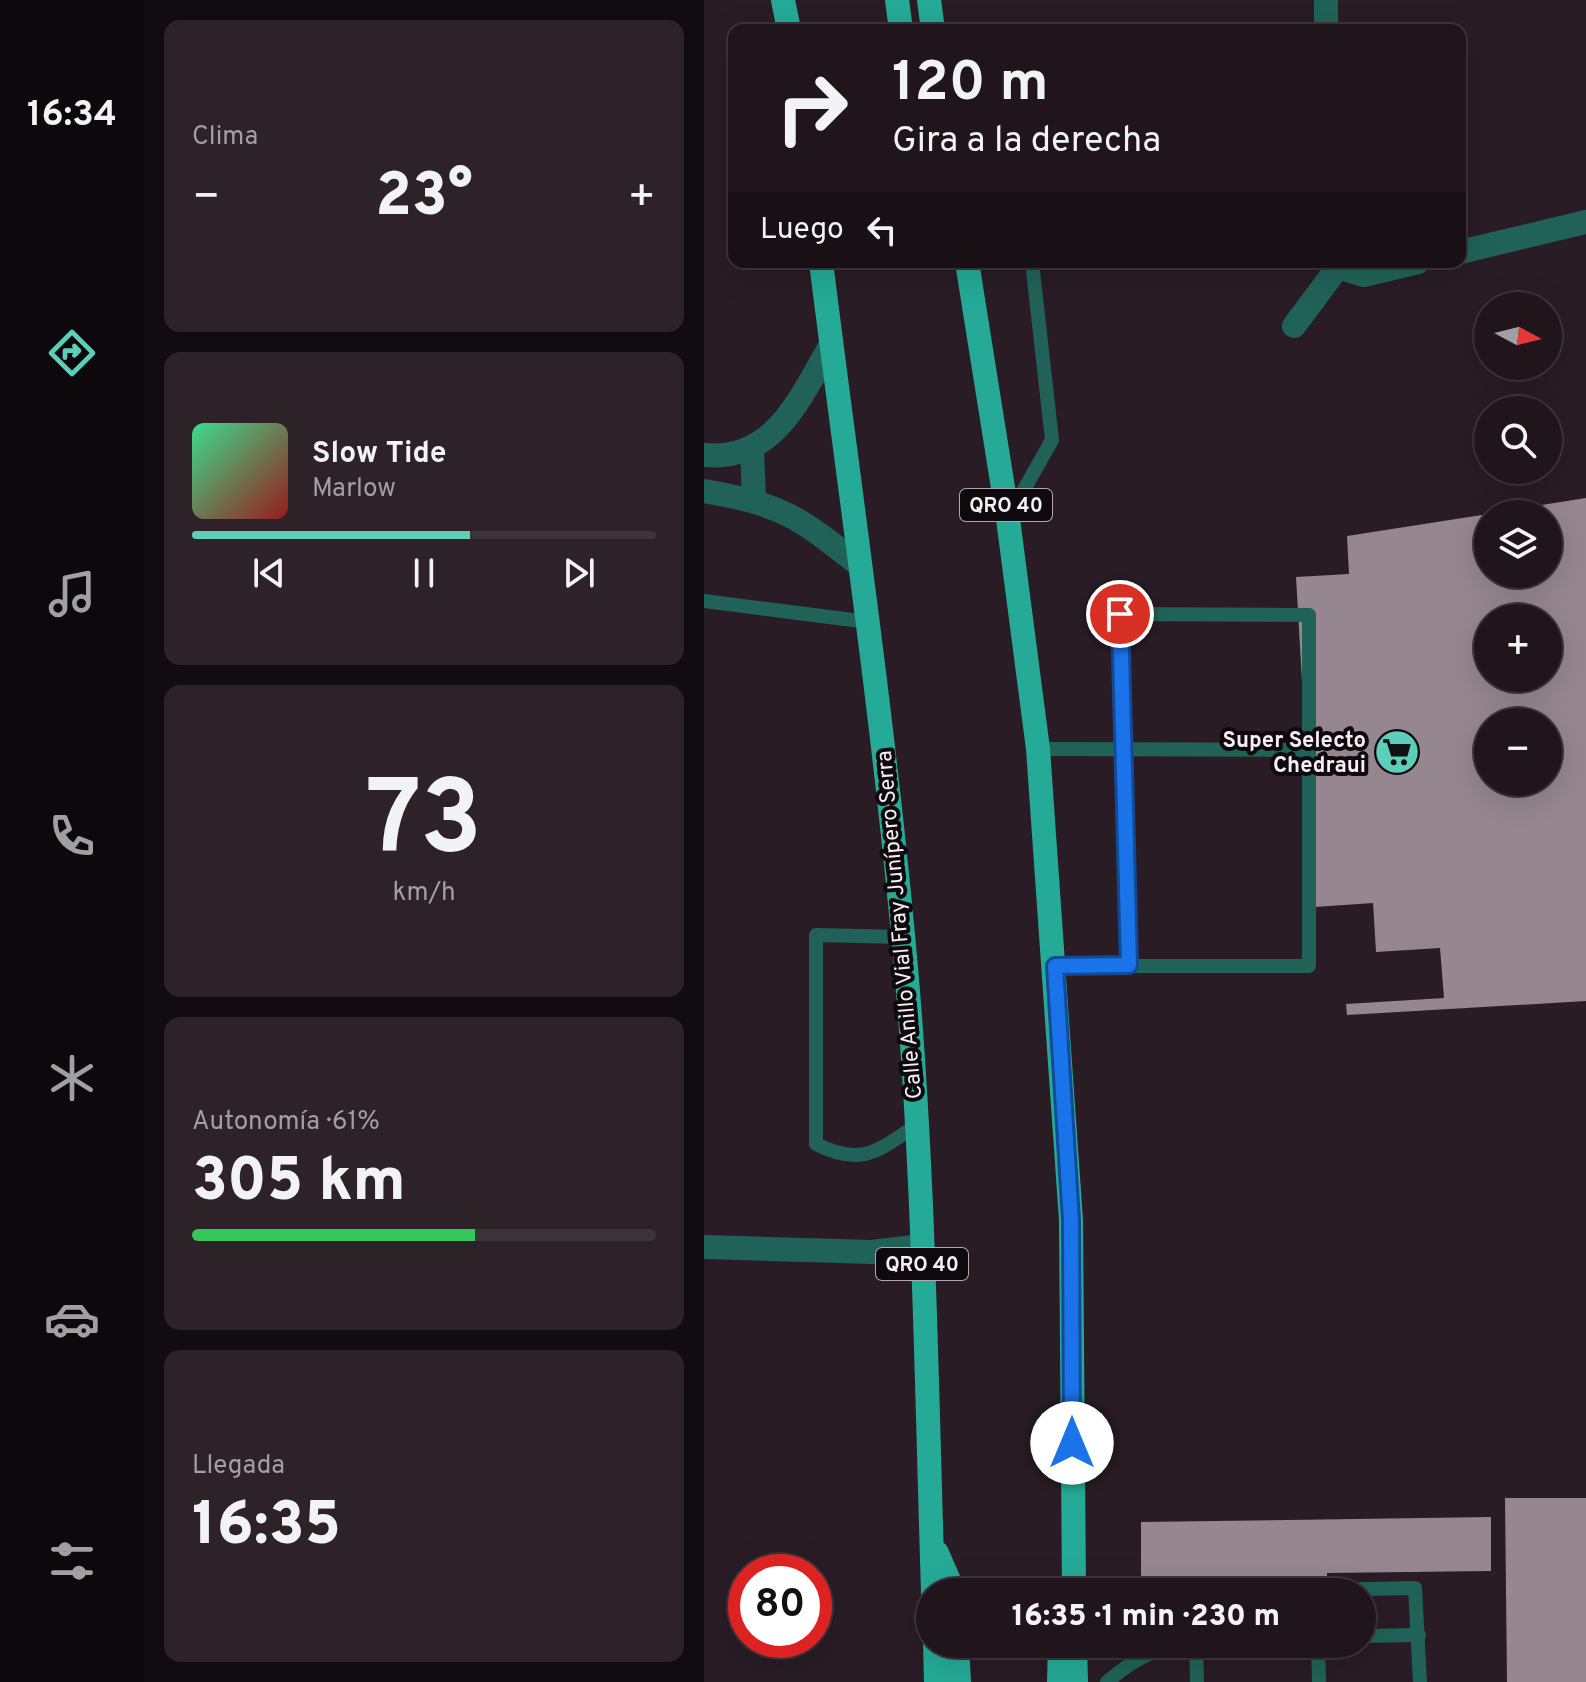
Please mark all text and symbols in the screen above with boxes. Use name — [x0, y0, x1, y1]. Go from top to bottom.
text: 120 m — [892, 50, 1049, 120]
icon: right — [760, 56, 864, 160]
text: 16:34 — [27, 93, 117, 139]
text: Gira a la derecha — [892, 119, 1161, 165]
text: Clima — [192, 121, 258, 154]
text: 23° — [375, 161, 473, 237]
text: − — [192, 171, 220, 227]
text: + — [628, 171, 656, 227]
icon: left — [860, 208, 904, 252]
text: Luego — [760, 212, 844, 249]
north arrow — [1474, 292, 1562, 380]
map controls — [1474, 292, 1562, 796]
icon: directions — [44, 325, 100, 381]
button: search — [1474, 396, 1562, 484]
text: Slow Tide — [312, 436, 446, 473]
text: Marlow — [312, 473, 396, 506]
road number: QRO 40 — [960, 489, 1052, 521]
button: layers — [1474, 500, 1562, 588]
icon: previous — [247, 551, 291, 595]
icon: pause — [402, 551, 446, 595]
icon: next — [557, 551, 601, 595]
icon: music — [44, 566, 100, 622]
pin — [1086, 580, 1154, 648]
icon: arrive — [1098, 592, 1142, 636]
button: + — [1474, 604, 1562, 692]
button: − — [1474, 708, 1562, 796]
place label: Super Selecto Chedraui — [1222, 728, 1366, 780]
supermarket icon: Super Selecto Chedraui — [1373, 728, 1421, 776]
street label: Calle Anillo Vial Fray Junípero Serra — [872, 749, 929, 1100]
text: 73 — [366, 759, 482, 891]
icon: phone — [44, 808, 100, 864]
text: km/h — [392, 877, 456, 910]
icon: climate — [44, 1050, 100, 1106]
text: Autonomía · 61% — [192, 1106, 380, 1139]
text: 305 km — [192, 1146, 406, 1222]
road number: QRO 40 — [876, 1248, 968, 1280]
icon: car — [44, 1291, 100, 1347]
position arrow — [1030, 1401, 1114, 1485]
text: Llegada — [192, 1450, 285, 1483]
text: 16:35 — [192, 1490, 341, 1566]
icon: filters — [44, 1533, 100, 1589]
speed limit sign: 80 — [728, 1554, 832, 1658]
text: 16:35 · 1 min · 230 m — [1012, 1599, 1280, 1636]

